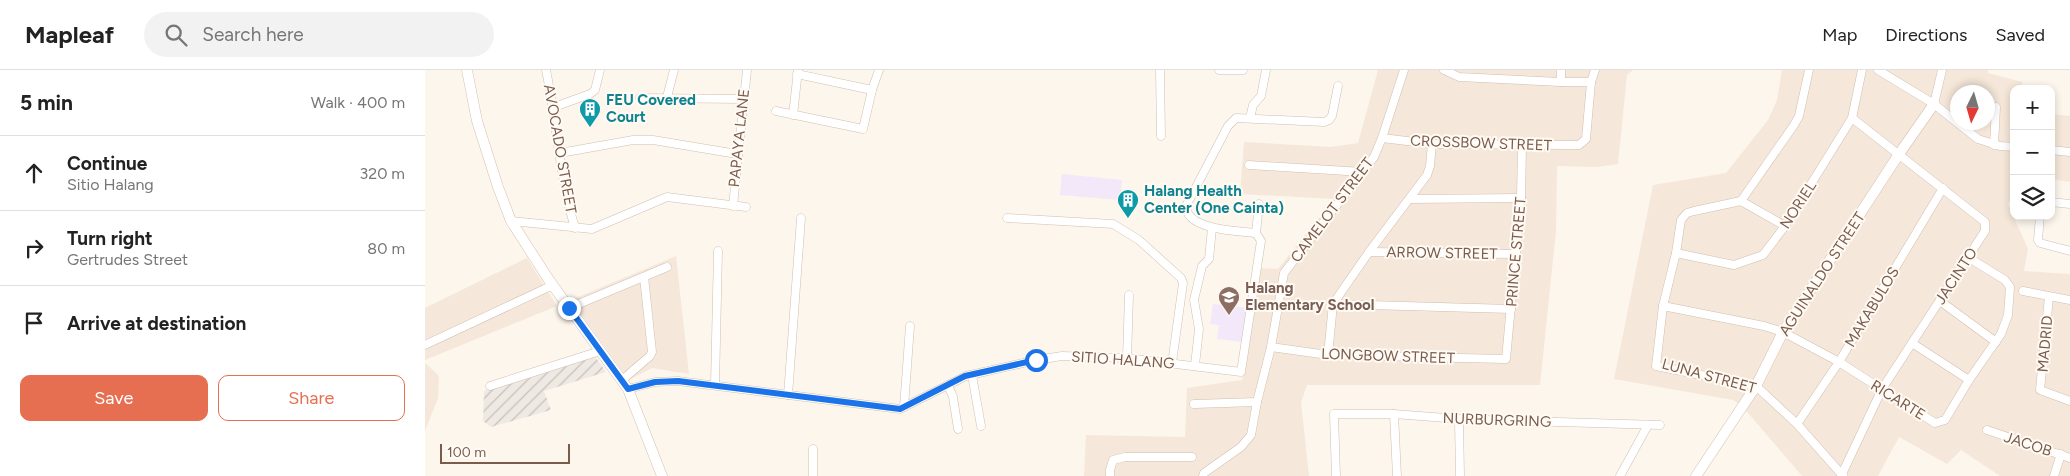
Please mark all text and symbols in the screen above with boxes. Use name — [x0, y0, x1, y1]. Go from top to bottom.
search box — [144, 12, 494, 57]
text: Mapleaf — [25, 20, 114, 49]
icon: search — [162, 21, 190, 49]
text: Search here — [202, 23, 304, 46]
text: Map — [1822, 24, 1857, 46]
text: Directions — [1885, 24, 1967, 46]
text: Saved — [1995, 24, 2045, 46]
street label: AVOCADO STREET — [540, 83, 580, 216]
north arrow — [1950, 85, 1995, 130]
map controls — [2010, 85, 2055, 220]
button: + — [2010, 85, 2055, 130]
street label: PAPAYA LANE — [725, 88, 753, 188]
text: 5 min — [20, 90, 73, 115]
place label: FEU Covered Court — [606, 91, 696, 126]
text: Walk · 400 m — [311, 93, 405, 112]
building icon: FEU Covered Court — [578, 97, 602, 128]
button: − — [2010, 130, 2055, 175]
street label: CROSSBOW STREET — [1410, 132, 1553, 154]
text: Continue — [67, 152, 147, 175]
street label: CAMELOT STREET — [1287, 154, 1378, 266]
icon: ahead — [20, 159, 48, 187]
text: 320 m — [360, 164, 405, 183]
text: Sitio Halang — [67, 175, 154, 194]
button: layers — [2010, 175, 2055, 220]
street label: NORIEL — [1776, 178, 1820, 232]
place label: Halang Health Center (One Cainta) — [1144, 182, 1284, 217]
building icon: Halang Health Center (One Cainta) — [1116, 188, 1140, 219]
street label: PRINCE STREET — [1502, 196, 1530, 308]
street label: AGUINALDO STREET — [1775, 208, 1869, 339]
text: Turn right — [67, 227, 153, 250]
icon: right — [20, 234, 48, 262]
text: 80 m — [367, 239, 405, 258]
street label: ARROW STREET — [1386, 243, 1499, 263]
street label: JACINTO — [1931, 244, 1981, 308]
text: Gertrudes Street — [67, 250, 188, 269]
street label: MAKABULOS — [1841, 264, 1903, 350]
place label: Halang Elementary School — [1245, 279, 1375, 314]
school or university icon: Halang Elementary School — [1217, 285, 1241, 316]
route end — [558, 297, 581, 320]
icon: arrive — [20, 309, 48, 337]
text: Arrive at destination — [67, 312, 246, 335]
street label: MADRID — [2034, 315, 2056, 373]
street label: LONGBOW STREET — [1321, 345, 1456, 367]
street label: SITIO HALANG — [1071, 347, 1175, 373]
route start — [1025, 349, 1048, 372]
street label: LUNA STREET — [1660, 355, 1759, 397]
button: Save — [20, 375, 208, 421]
button: Share — [218, 375, 405, 421]
street label: RICARTE — [1867, 376, 1929, 424]
street label: NURBURGRING — [1442, 409, 1552, 431]
street label: JACOB — [2002, 428, 2054, 460]
scale bar — [440, 441, 570, 464]
text: 100 m — [447, 444, 486, 461]

